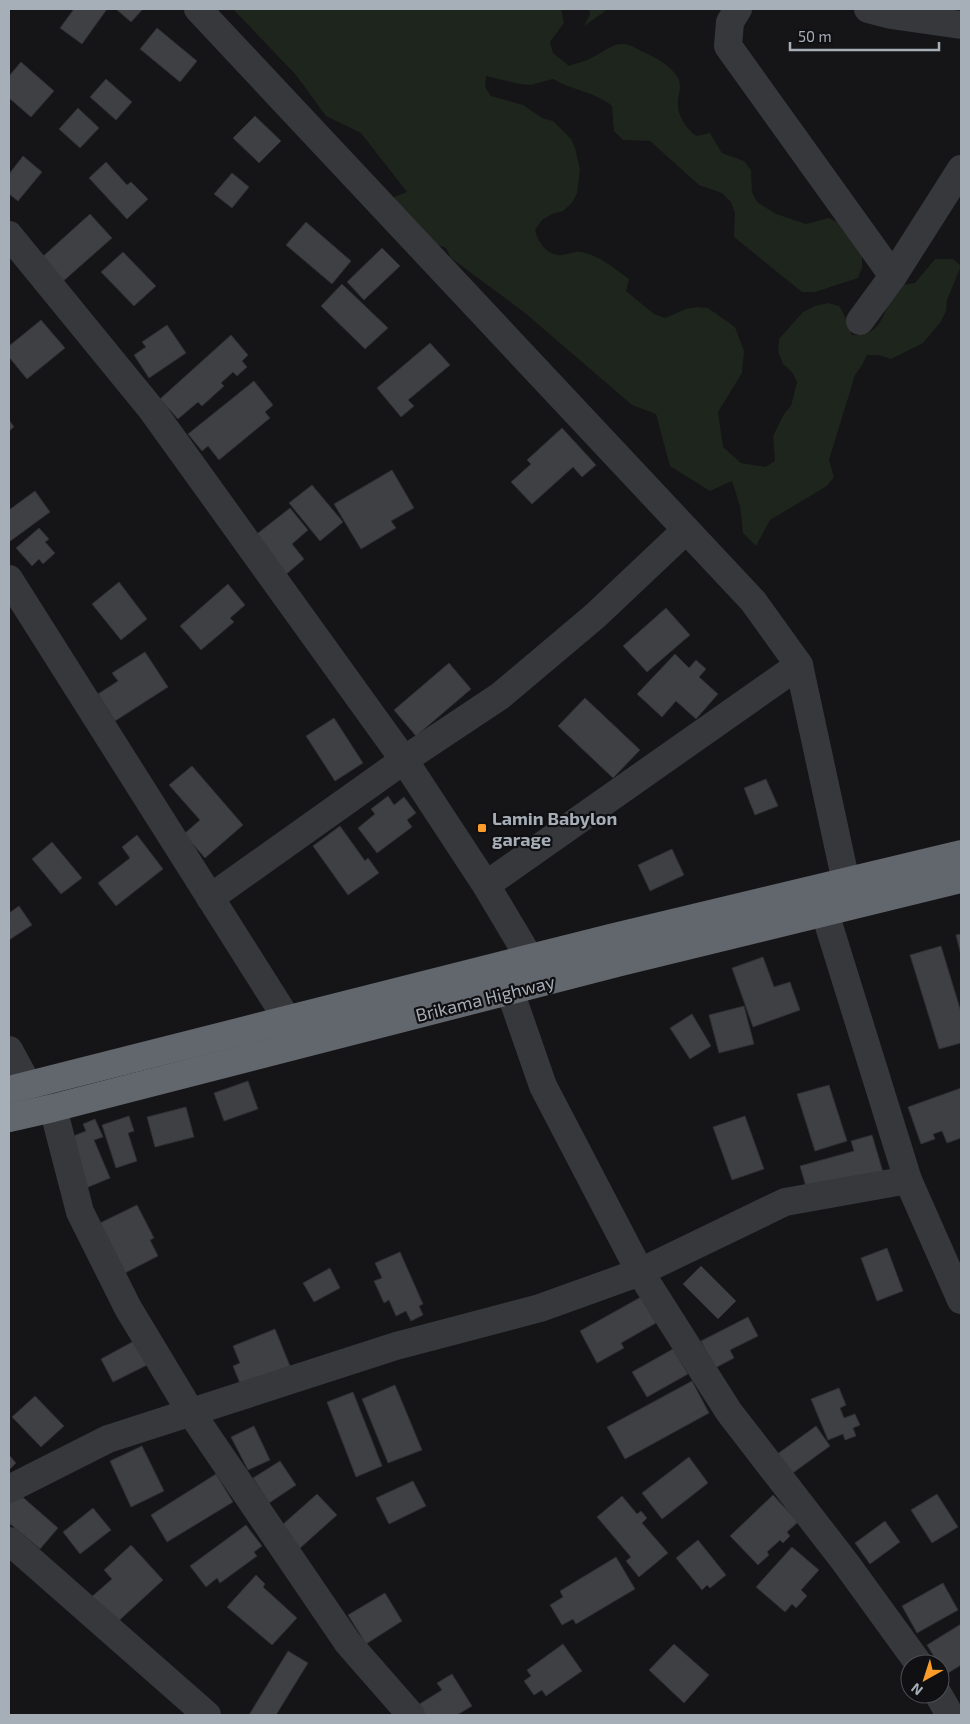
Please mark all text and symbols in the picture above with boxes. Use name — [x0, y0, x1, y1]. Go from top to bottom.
scale bar — [790, 20, 939, 52]
text: 50 m — [798, 27, 832, 45]
place label: Lamin Babylon garage — [492, 807, 617, 850]
marker: Lamin Babylon garage — [476, 822, 488, 834]
street label: Brikama Highway — [413, 970, 557, 1026]
north arrow — [900, 1654, 950, 1704]
text: N — [907, 1680, 926, 1699]

